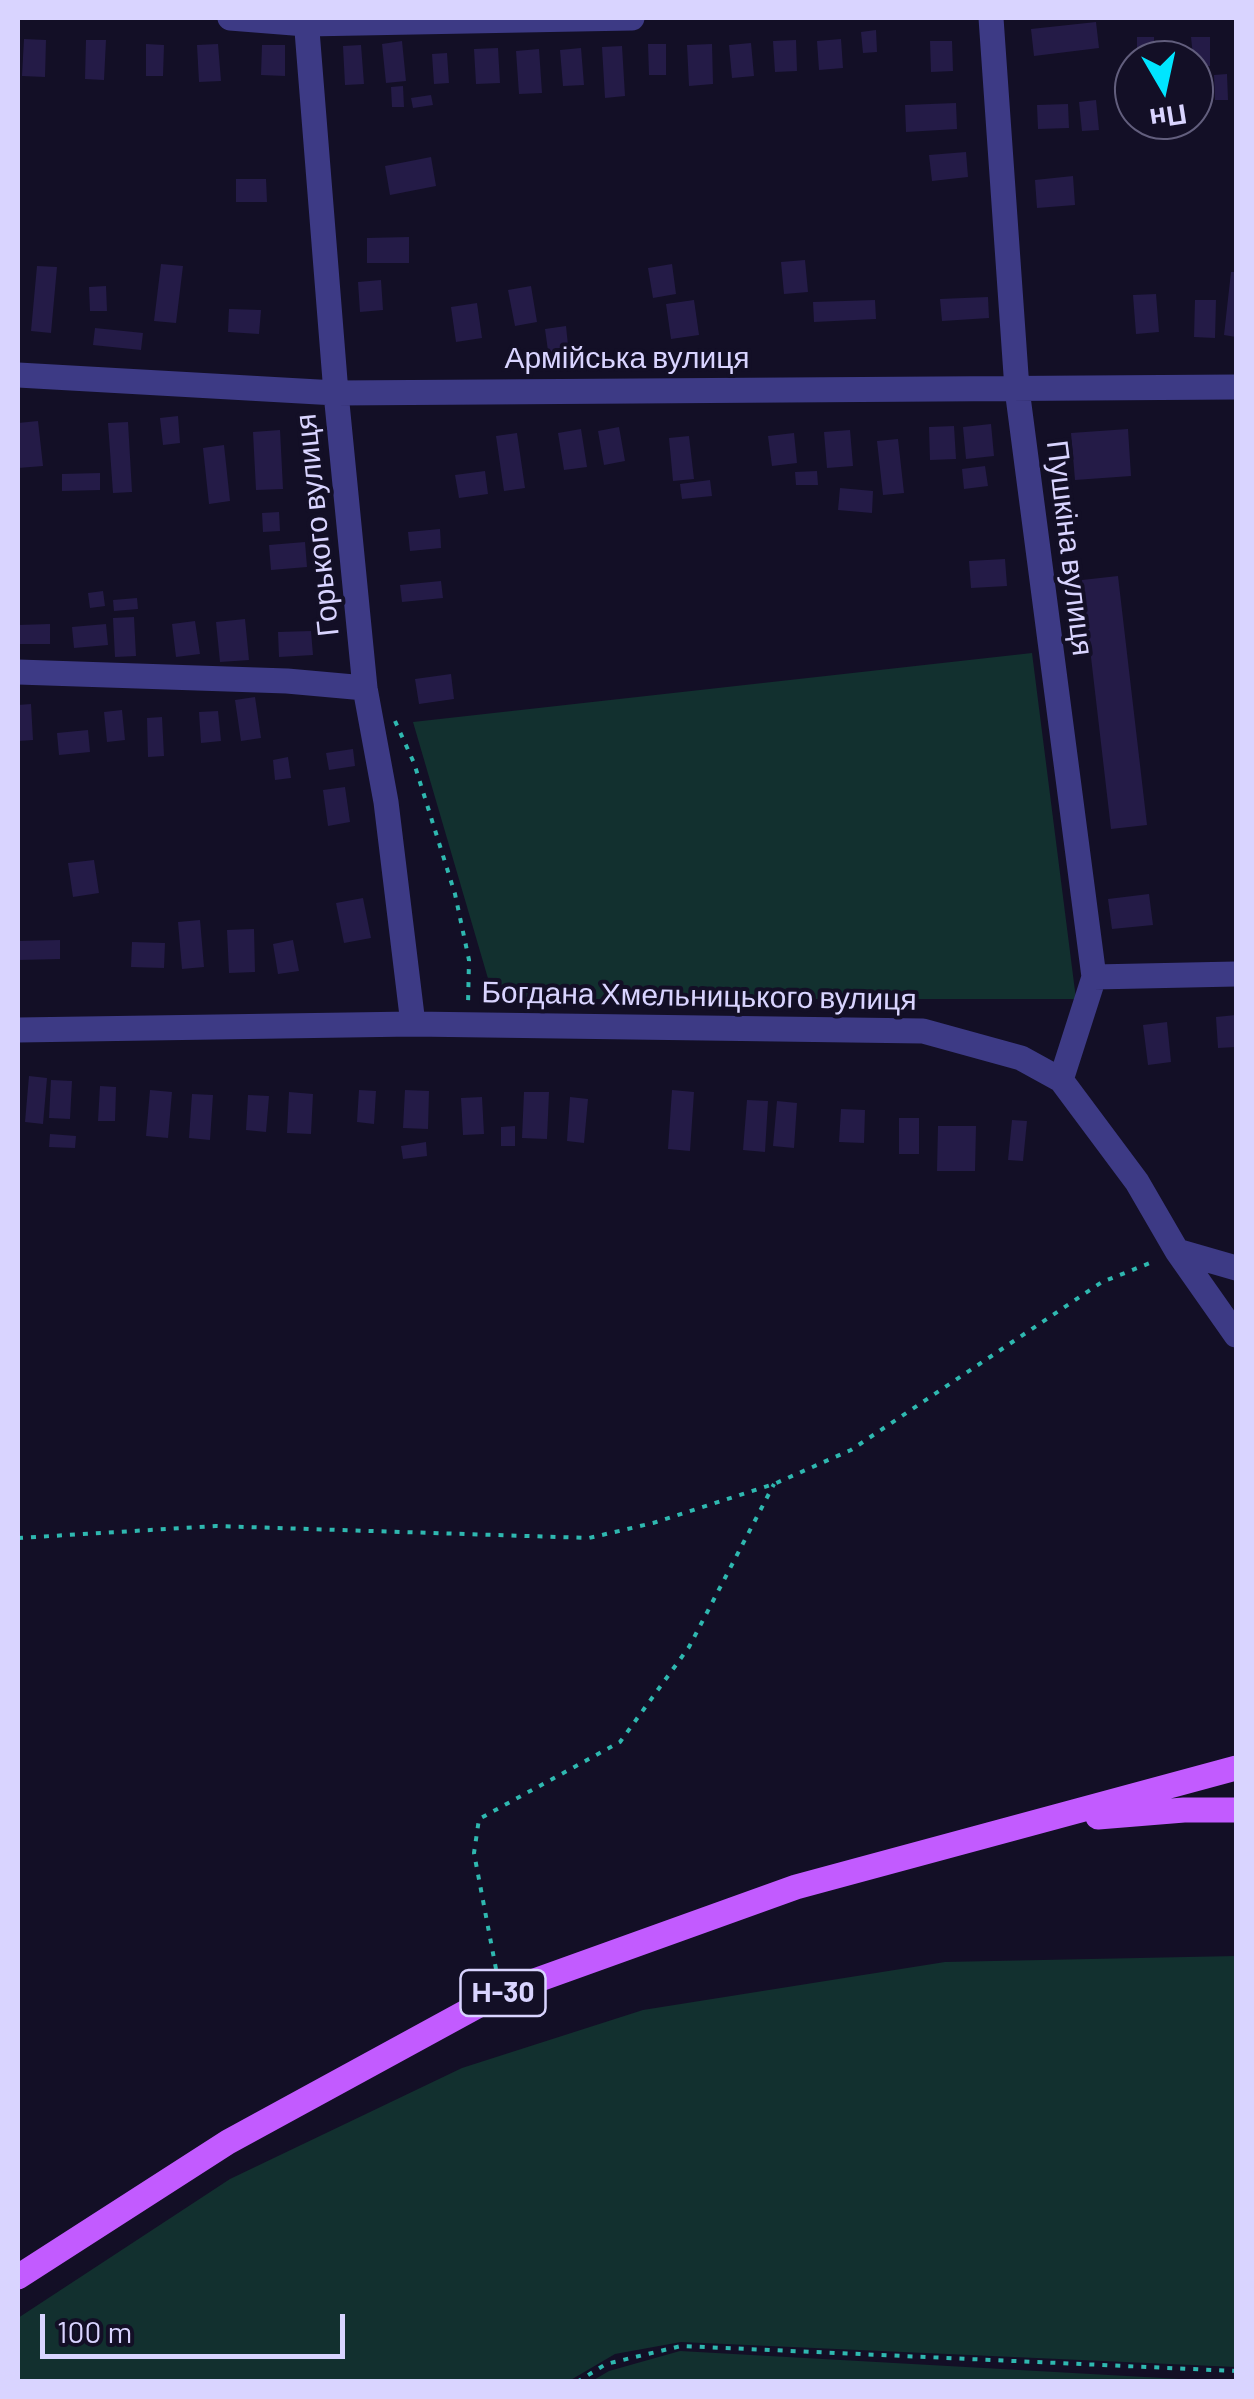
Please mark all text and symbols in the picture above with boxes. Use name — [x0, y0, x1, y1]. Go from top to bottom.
north arrow — [1114, 40, 1214, 140]
text: Пн — [1147, 98, 1189, 137]
street label: Армійська вулиця — [504, 340, 750, 376]
street label: Горького вулиця — [287, 412, 347, 638]
street label: Пушкіна вулиця — [1039, 438, 1101, 658]
street label: Богдана Хмельницького вулиця — [481, 974, 917, 1018]
road number: Н-30 — [460, 1970, 546, 2016]
scale bar — [45, 2294, 350, 2356]
text: 100 m — [57, 2313, 132, 2349]

